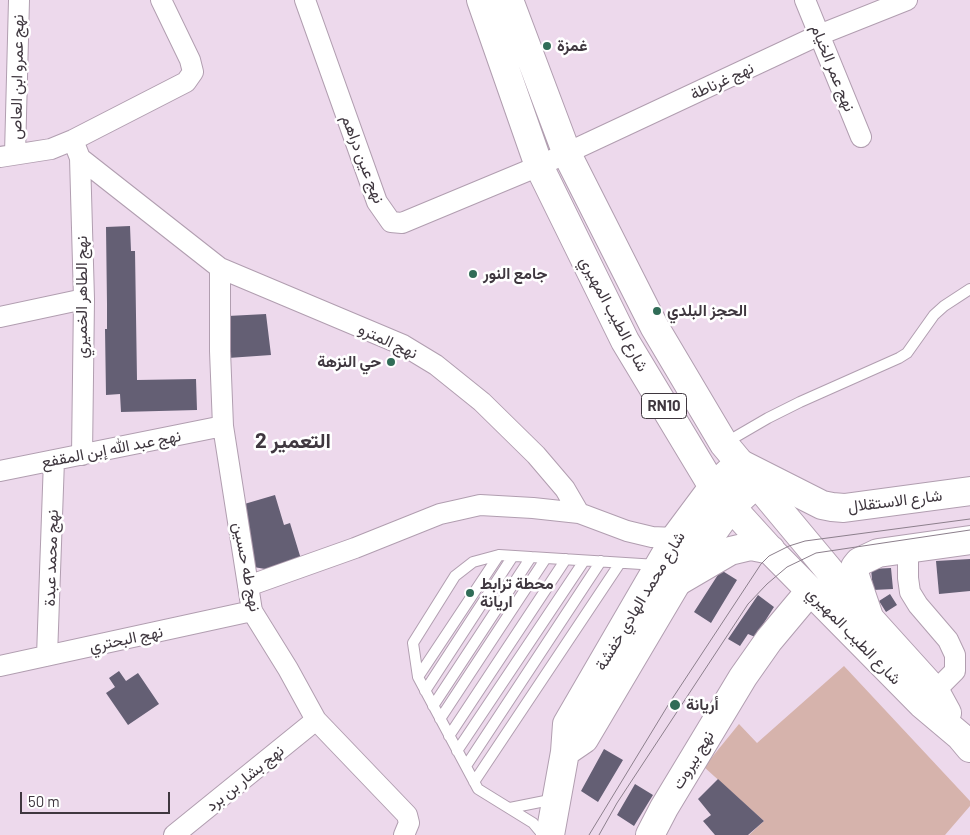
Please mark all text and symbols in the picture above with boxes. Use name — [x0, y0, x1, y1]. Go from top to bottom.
street label: نهج عمرو ابن العاص — [6, 14, 28, 140]
street label: نهج عمر الخيام — [807, 22, 859, 114]
place label: غمزة — [557, 36, 588, 56]
marker: غمزة — [541, 40, 553, 52]
street label: نهج غرناطة — [687, 58, 757, 104]
street label: نهج عين دراهم — [337, 112, 389, 206]
street label: نهج الطاهر الخميري — [72, 236, 92, 358]
street label: شارع الطيب المهيري — [576, 253, 652, 375]
place label: جامع النور — [483, 264, 547, 284]
marker: جامع النور — [467, 268, 479, 280]
place label: الحجز البلدي — [667, 301, 747, 321]
marker: الحجز البلدي — [651, 305, 663, 317]
street label: نهج المترو — [355, 319, 421, 363]
place label: حي النزهة — [317, 352, 381, 372]
marker: حي النزهة — [385, 356, 397, 368]
road number: RN10 — [642, 394, 686, 418]
street label: نهج عبد الله إبن المقفع — [40, 426, 182, 472]
district label: التعمير 2 — [255, 428, 331, 454]
street label: شارع الاستقلال — [847, 486, 943, 516]
street label: نهج محمد عبدة — [40, 509, 62, 607]
street label: نهج طه حسين — [229, 521, 265, 613]
street label: شارع محمد الهادي خفشة — [591, 528, 689, 674]
place label: محطة ترابط اريانة — [480, 574, 554, 612]
street label: شارع الطيب المهيري — [803, 583, 905, 689]
marker: محطة ترابط اريانة — [464, 587, 476, 599]
street label: نهج البحتري — [87, 622, 165, 656]
place label: أريانة — [686, 695, 719, 715]
marker: أريانة — [668, 698, 682, 712]
street label: نهج بيروت — [668, 727, 718, 793]
street label: نهج بشار بن برد — [202, 741, 288, 815]
scale bar — [22, 782, 172, 814]
text: 50 m — [28, 792, 60, 810]

